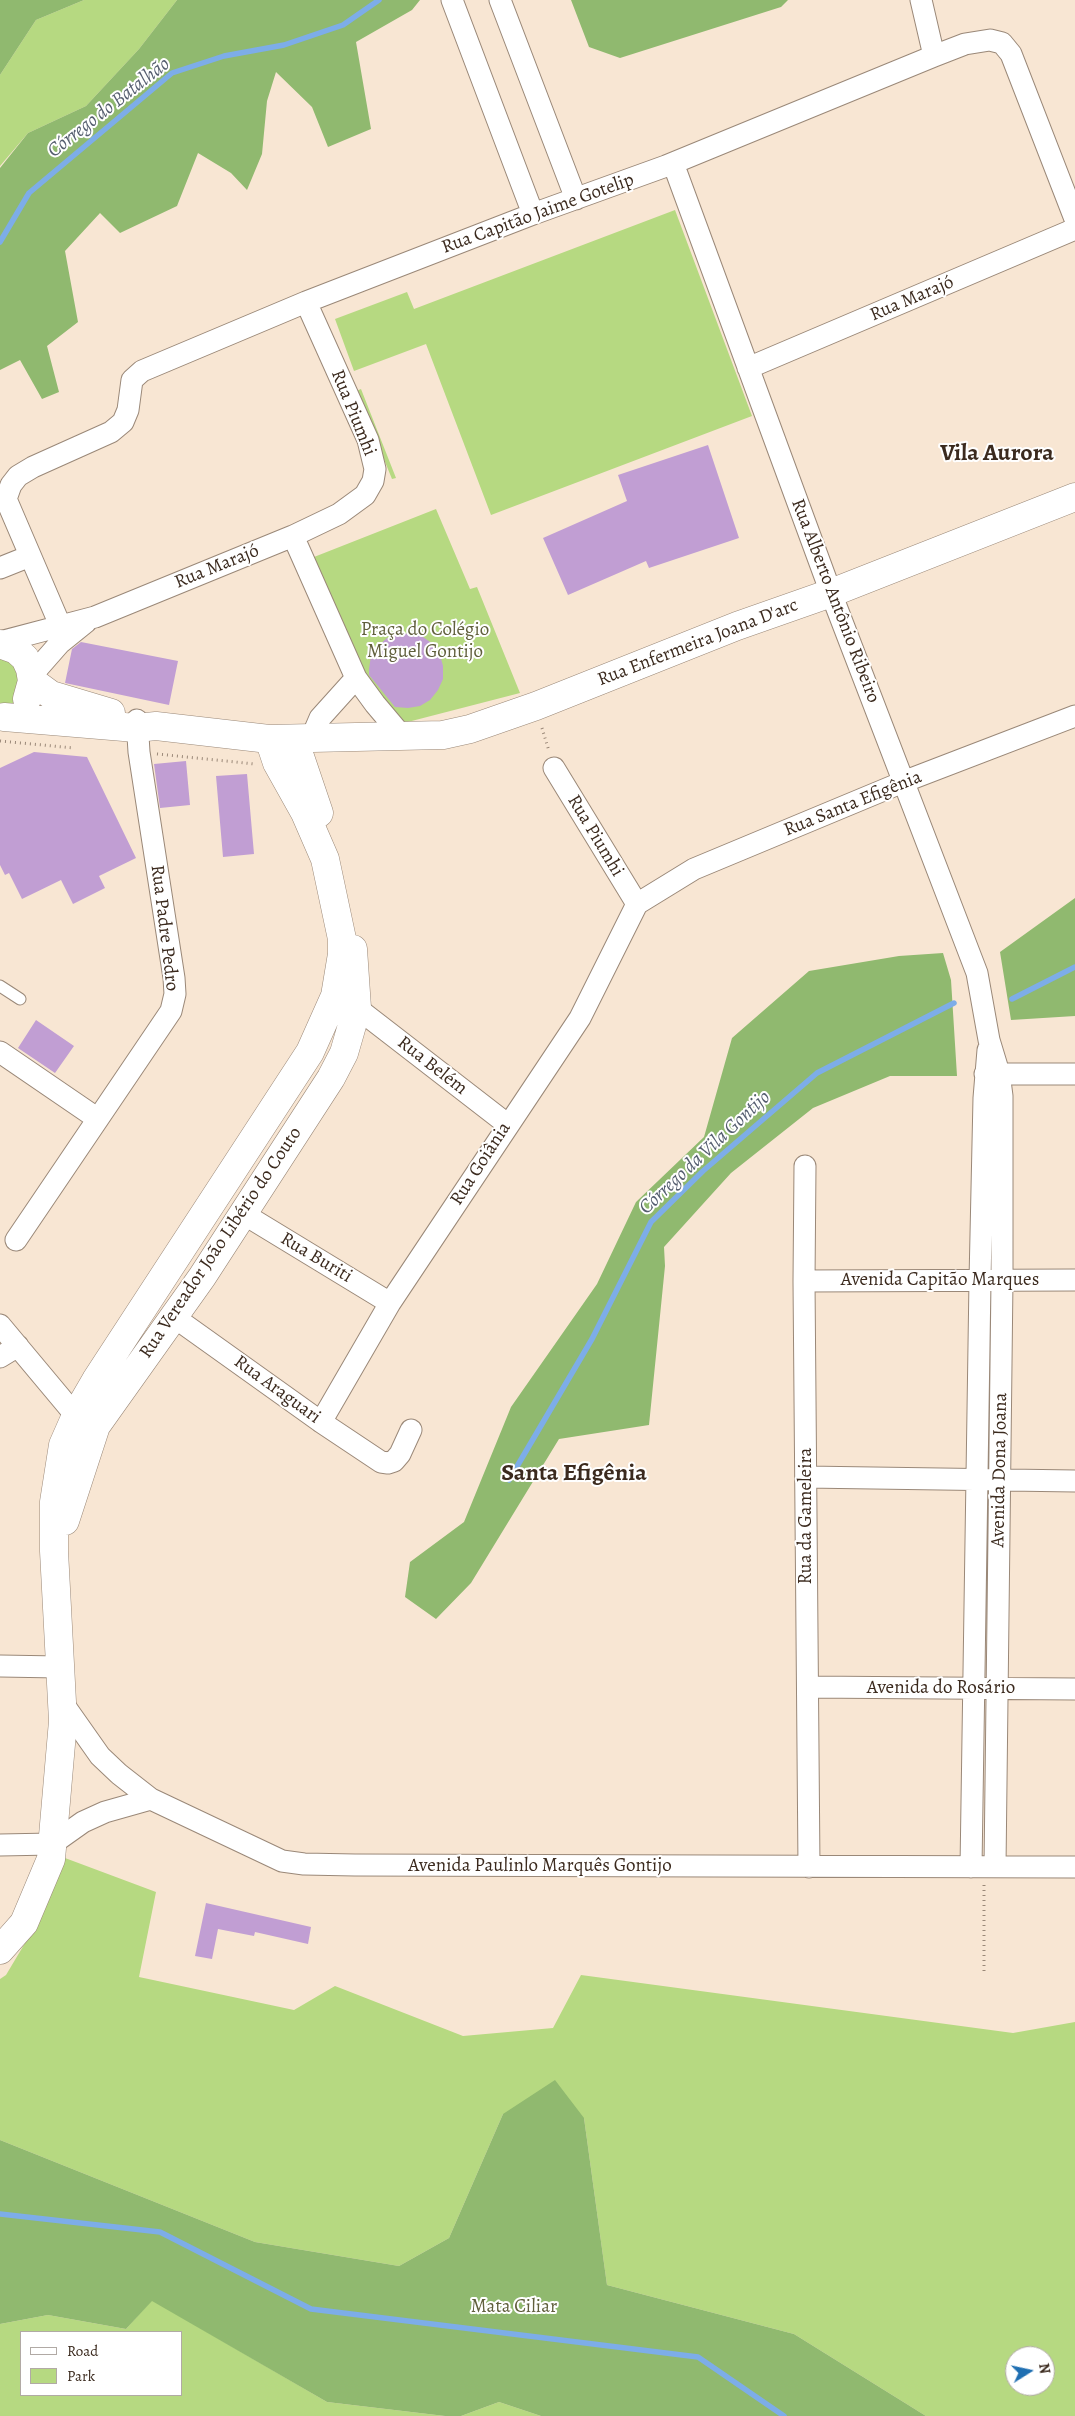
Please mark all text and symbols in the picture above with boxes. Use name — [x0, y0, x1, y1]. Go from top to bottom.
water label: Córrego do Batalhão — [43, 53, 175, 163]
street label: Rua Capitão Jaime Gotelip — [439, 169, 637, 259]
street label: Rua Marajó — [867, 271, 957, 327]
street label: Rua Piumhi — [325, 366, 381, 460]
district label: Vila Aurora — [940, 440, 1054, 468]
street label: Rua Alberto Antônio Ribeiro — [785, 496, 885, 706]
street label: Rua Marajó — [172, 540, 262, 594]
street label: Rua Enfermeira Joana D'arc — [594, 594, 802, 692]
park label: Praça do Colégio Miguel Gontijo — [361, 619, 489, 663]
street label: Rua Santa Efigênia — [781, 766, 925, 842]
street label: Rua Piumhi — [562, 791, 628, 881]
street label: Rua Padre Pedro — [145, 863, 183, 993]
street label: Rua Belém — [392, 1032, 472, 1100]
water label: Córrego da Vila Gontijo — [634, 1086, 776, 1220]
street label: Rua Goiânia — [446, 1118, 516, 1210]
street label: Rua Vereador João Libério do Couto — [135, 1123, 307, 1363]
street label: Rua Buriti — [276, 1228, 356, 1288]
street label: Avenida Capitão Marques — [841, 1269, 1039, 1291]
street label: Rua Araguari — [229, 1351, 325, 1429]
street label: Avenida Dona Joana — [987, 1392, 1013, 1548]
street label: Rua da Gameleira — [795, 1448, 817, 1584]
district label: Santa Efigênia — [501, 1460, 647, 1488]
street label: Avenida do Rosário — [867, 1677, 1015, 1699]
street label: Avenida Paulinlo Marquês Gontijo — [408, 1855, 672, 1877]
park label: Mata Ciliar — [471, 2296, 557, 2318]
legend — [20, 2331, 182, 2396]
text: Road — [67, 2341, 98, 2361]
north arrow — [1005, 2346, 1055, 2396]
text: N — [1034, 2362, 1055, 2375]
text: Park — [67, 2366, 95, 2386]

